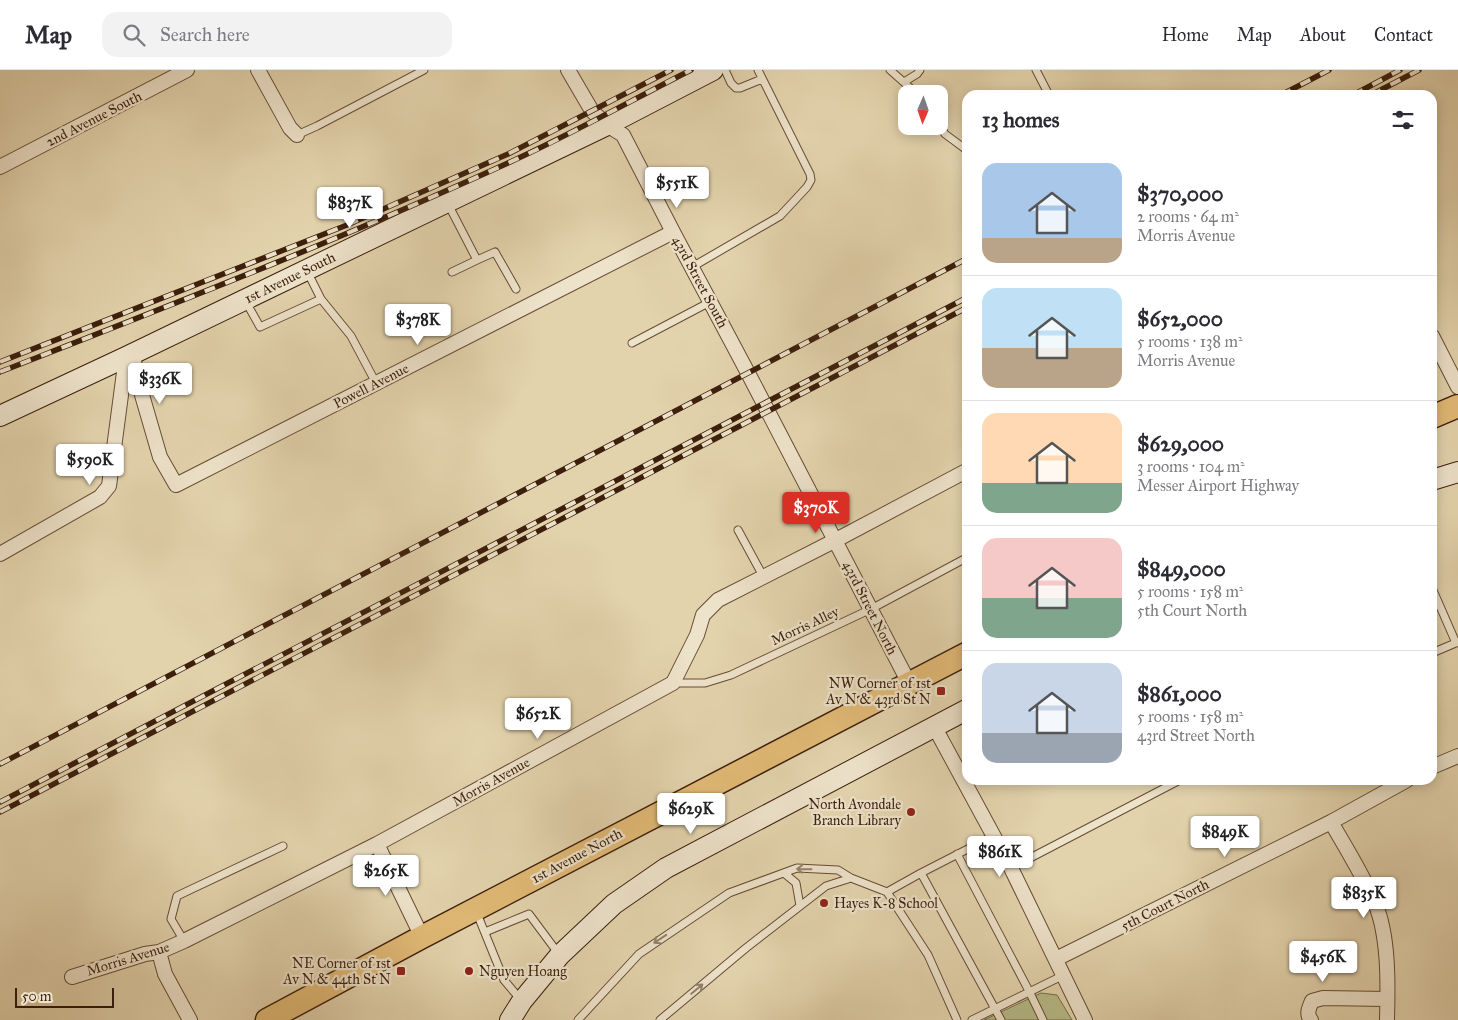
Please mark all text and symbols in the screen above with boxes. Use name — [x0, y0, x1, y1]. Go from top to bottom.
search box — [102, 12, 452, 57]
text: Map — [25, 20, 72, 50]
icon: search — [120, 21, 148, 49]
text: Search here — [160, 23, 250, 46]
text: Home — [1162, 24, 1209, 46]
text: Map — [1237, 24, 1272, 46]
text: About — [1300, 24, 1346, 46]
text: Contact — [1374, 24, 1433, 46]
north arrow — [898, 85, 948, 135]
map controls — [898, 85, 948, 135]
street label: 2nd Avenue South — [43, 87, 145, 150]
icon: filters — [1389, 106, 1417, 134]
text: 13 homes — [982, 107, 1059, 133]
pin: $551K — [642, 166, 712, 209]
text: $551K — [656, 173, 698, 192]
text: $370,000 — [1137, 181, 1224, 207]
icon: home — [1022, 183, 1082, 243]
pin: $837K — [315, 186, 385, 229]
text: $837K — [328, 193, 372, 212]
text: 2 rooms · 64 m² — [1137, 207, 1239, 226]
text: Morris Avenue — [1137, 226, 1235, 245]
street label: 43rd Street South — [669, 233, 732, 331]
street label: 1st Avenue South — [242, 249, 338, 307]
pin: $378K — [383, 304, 453, 346]
text: $652,000 — [1137, 306, 1223, 332]
icon: home — [1022, 308, 1082, 368]
text: $378K — [396, 310, 440, 329]
text: 5 rooms · 138 m² — [1137, 332, 1243, 351]
text: Morris Avenue — [1137, 351, 1235, 370]
street label: Powell Avenue — [330, 360, 412, 412]
pin: $336K — [125, 362, 195, 405]
text: $336K — [139, 369, 181, 388]
text: $629,000 — [1137, 431, 1224, 457]
icon: home — [1022, 433, 1082, 493]
pin: $590K — [55, 444, 125, 486]
text: $590K — [67, 450, 113, 469]
text: 3 rooms · 104 m² — [1137, 457, 1245, 476]
text: Messer Airport Highway — [1137, 476, 1299, 495]
pin: $370K — [781, 492, 851, 534]
text: $370K — [793, 498, 839, 517]
text: $849,000 — [1137, 556, 1226, 582]
street label: 43rd Street North — [839, 558, 901, 658]
icon: home — [1022, 558, 1082, 618]
text: 5 rooms · 158 m² — [1137, 582, 1243, 601]
text: 5th Court North — [1137, 601, 1247, 620]
street label: Morris Alley — [768, 603, 842, 649]
place label: NW Corner of 1st Av N & 43rd St N — [825, 675, 931, 708]
text: $861,000 — [1137, 681, 1222, 707]
icon: home — [1022, 683, 1082, 743]
marker: NW Corner of 1st Av N & 43rd St N — [935, 685, 947, 697]
pin: $652K — [503, 698, 573, 740]
text: $652K — [516, 704, 560, 723]
text: 5 rooms · 158 m² — [1137, 707, 1243, 726]
text: 43rd Street North — [1137, 726, 1255, 745]
street label: Morris Avenue — [449, 754, 533, 810]
pin: $629K — [656, 792, 726, 835]
place label: North Avondale Branch Library — [809, 796, 901, 829]
text: $629K — [668, 799, 714, 818]
marker: North Avondale Branch Library — [905, 806, 917, 818]
pin: $849K — [1190, 816, 1260, 858]
text: $849K — [1202, 822, 1248, 841]
street label: 1st Avenue North — [529, 825, 626, 887]
pin: $861K — [965, 836, 1035, 878]
text: $861K — [978, 842, 1022, 861]
pin: $265K — [351, 854, 421, 897]
text: $265K — [364, 861, 408, 880]
one-way arrow — [797, 864, 813, 874]
street label: 5th Court North — [1118, 875, 1212, 934]
pin: $835K — [1329, 876, 1399, 919]
text: $835K — [1342, 883, 1386, 902]
place label: Hayes K-8 School — [834, 895, 938, 912]
marker: Hayes K-8 School — [818, 897, 830, 909]
one-way arrow — [653, 934, 667, 944]
street label: Morris Avenue — [84, 938, 172, 980]
pin: $456K — [1288, 940, 1358, 983]
text: $456K — [1300, 947, 1346, 966]
place label: NE Corner of 1st Av N & 44th St N — [282, 955, 391, 988]
place label: Nguyen Hoang — [479, 963, 567, 980]
marker: NE Corner of 1st Av N & 44th St N — [395, 965, 407, 977]
marker: Nguyen Hoang — [463, 965, 475, 977]
one-way arrow — [690, 983, 703, 994]
scale bar — [15, 985, 114, 1008]
text: 50 m — [22, 988, 51, 1005]

